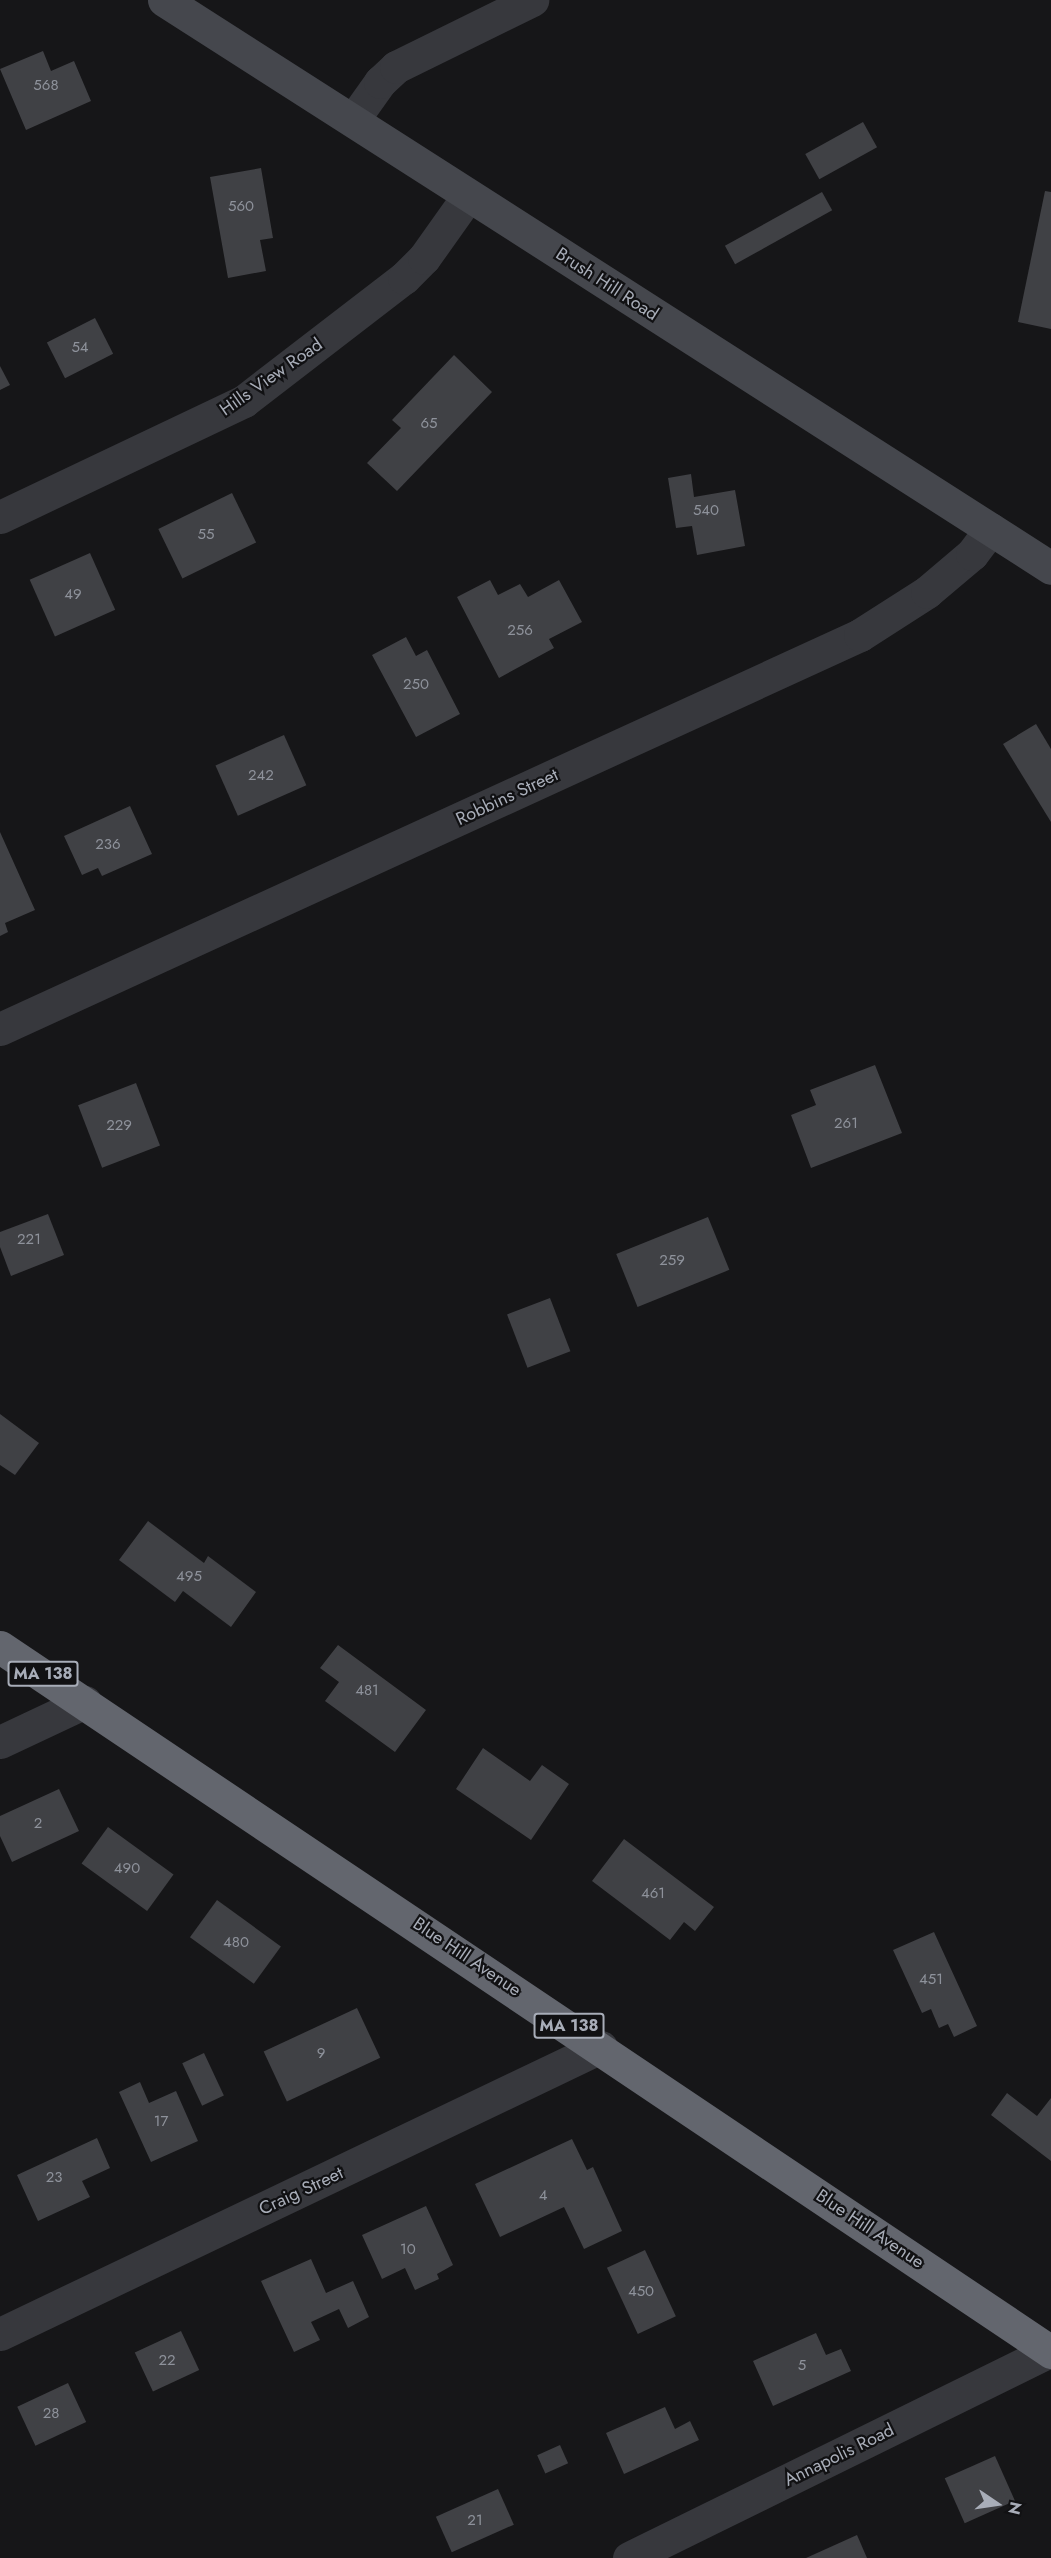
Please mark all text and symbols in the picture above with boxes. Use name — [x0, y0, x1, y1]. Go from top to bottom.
house number: 568 — [33, 77, 59, 95]
house number: 560 — [228, 198, 254, 216]
street label: Brush Hill Road — [552, 243, 662, 325]
street label: Hills View Road — [215, 334, 327, 420]
house number: 54 — [71, 339, 89, 357]
house number: 65 — [420, 415, 438, 433]
house number: 540 — [693, 502, 719, 520]
house number: 55 — [198, 526, 214, 544]
house number: 49 — [64, 586, 82, 604]
house number: 256 — [507, 622, 533, 640]
house number: 250 — [403, 676, 429, 694]
street label: Robbins Street — [453, 764, 561, 830]
house number: 242 — [248, 767, 274, 785]
house number: 236 — [95, 836, 121, 854]
house number: 261 — [834, 1115, 858, 1133]
house number: 229 — [106, 1117, 132, 1135]
house number: 221 — [17, 1231, 41, 1249]
house number: 259 — [659, 1252, 685, 1270]
house number: 495 — [176, 1568, 202, 1586]
road number: MA 138 — [7, 1661, 79, 1687]
house number: 481 — [355, 1682, 379, 1700]
house number: 2 — [34, 1815, 42, 1833]
house number: 490 — [114, 1860, 140, 1878]
house number: 461 — [641, 1885, 665, 1903]
street label: Blue Hill Avenue — [409, 1913, 525, 2001]
house number: 480 — [223, 1934, 249, 1952]
house number: 451 — [919, 1971, 943, 1989]
road number: MA 138 — [533, 2013, 605, 2039]
house number: 9 — [317, 2045, 325, 2063]
house number: 17 — [154, 2113, 168, 2131]
street label: Craig Street — [255, 2162, 347, 2220]
house number: 23 — [46, 2169, 62, 2187]
street label: Blue Hill Avenue — [812, 2185, 928, 2273]
house number: 4 — [539, 2187, 547, 2205]
house number: 10 — [400, 2241, 416, 2259]
house number: 450 — [628, 2283, 654, 2301]
house number: 22 — [158, 2352, 176, 2370]
house number: 5 — [798, 2357, 806, 2375]
house number: 28 — [43, 2405, 59, 2423]
street label: Annapolis Road — [780, 2419, 898, 2491]
north arrow — [967, 2474, 1027, 2534]
text: N — [1002, 2499, 1028, 2517]
house number: 21 — [467, 2512, 483, 2530]

